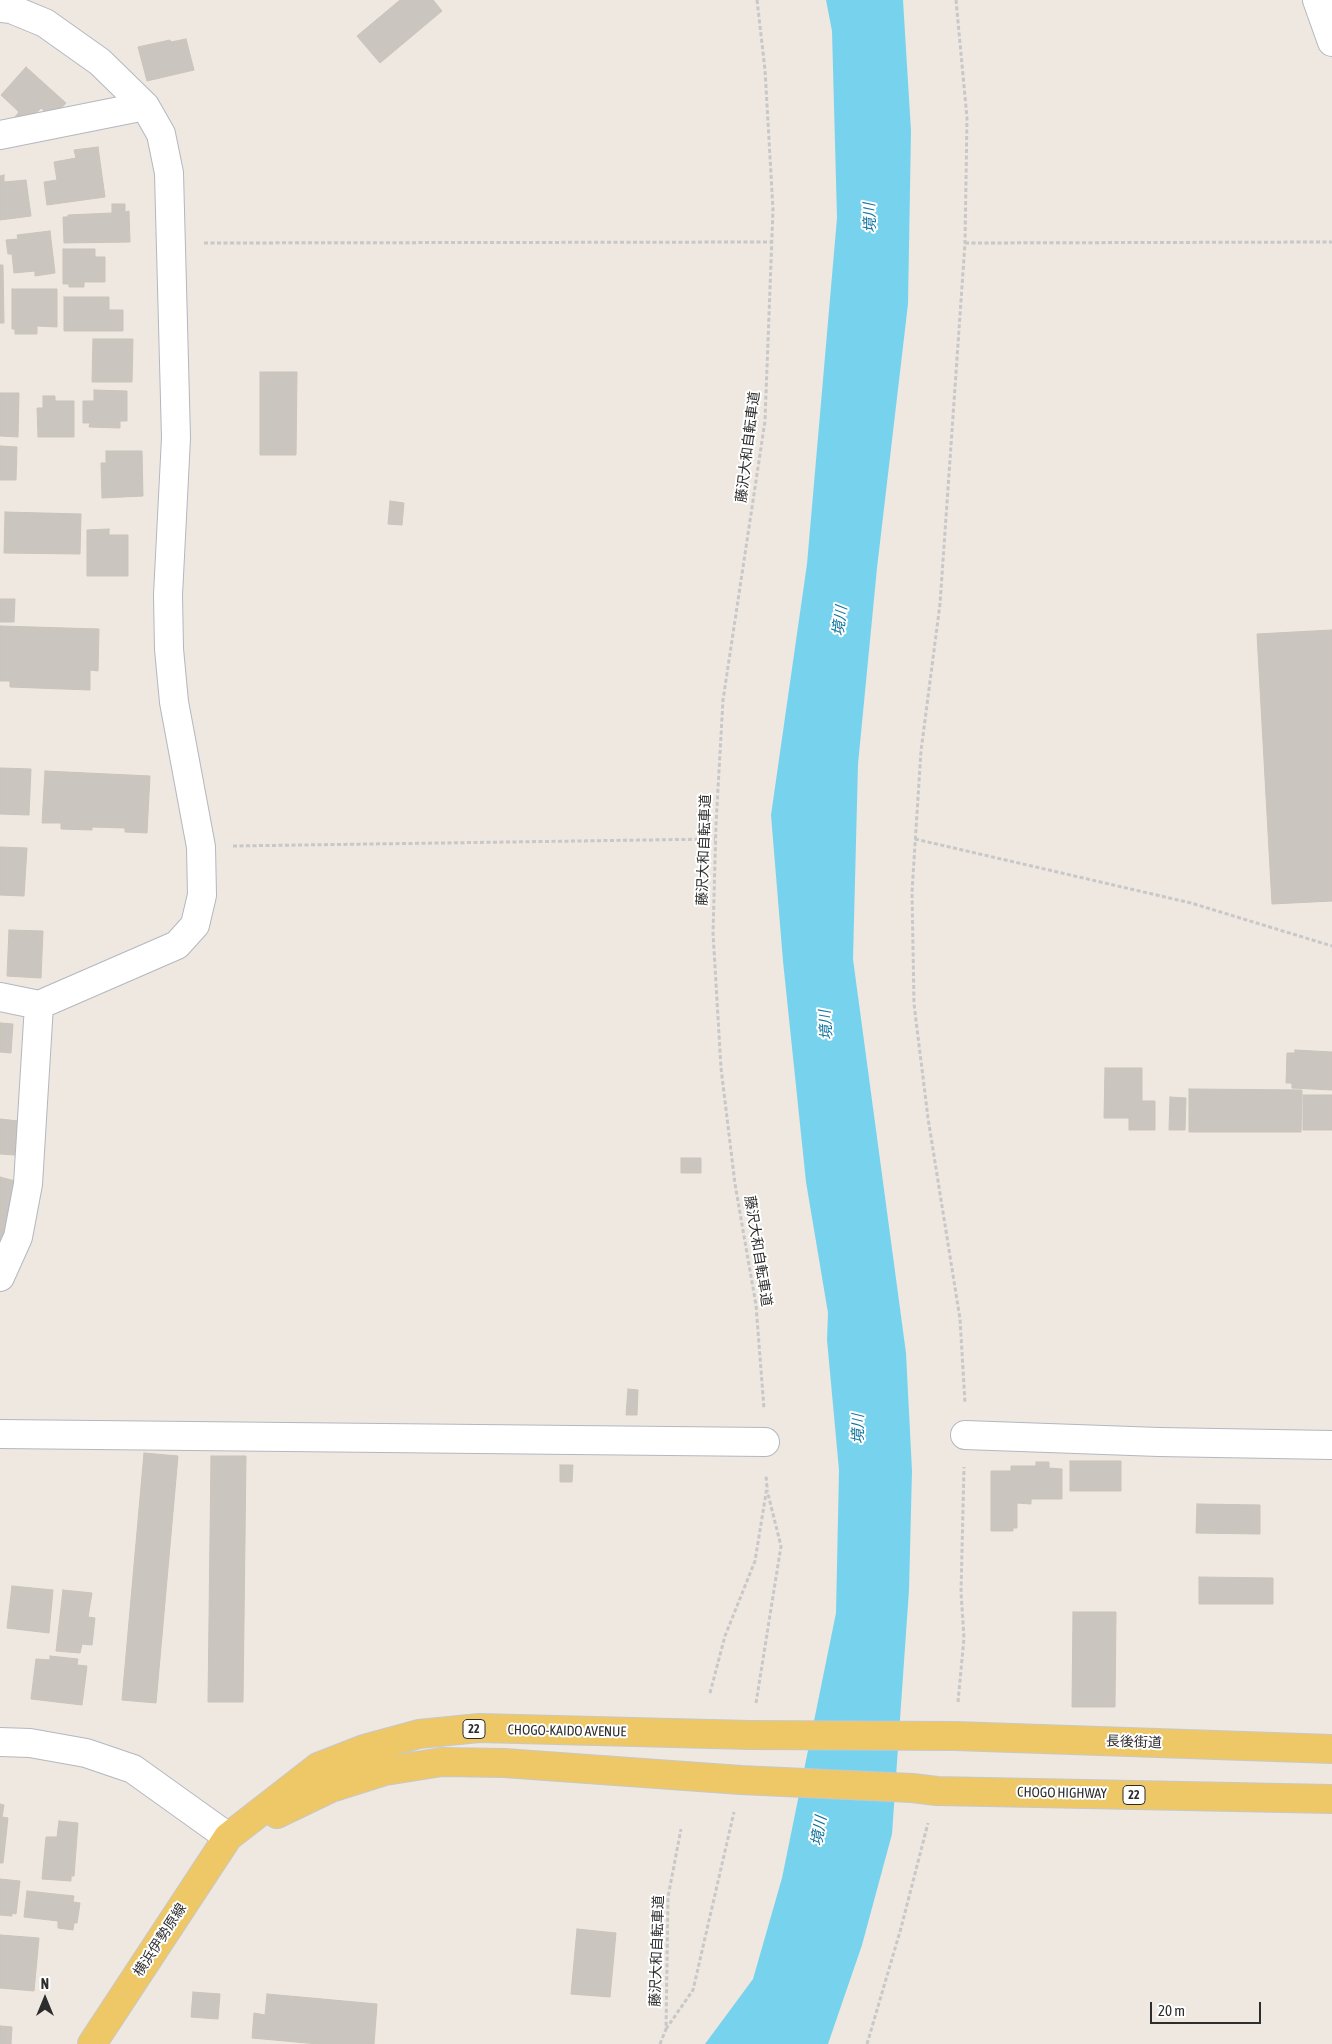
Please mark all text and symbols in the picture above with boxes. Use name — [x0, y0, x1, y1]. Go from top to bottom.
water label: 境川 — [860, 203, 880, 233]
street label: 藤沢大和自転車道 — [733, 390, 763, 504]
water label: 境川 — [829, 605, 851, 637]
street label: 藤沢大和自転車道 — [694, 794, 714, 906]
water label: 境川 — [816, 1009, 836, 1041]
street label: 藤沢大和自転車道 — [741, 1194, 775, 1308]
water label: 境川 — [849, 1414, 867, 1444]
road number: 22 — [463, 1720, 485, 1738]
street label: CHOGO-KAIDO AVENUE — [507, 1722, 627, 1740]
street label: 長後街道 — [1106, 1733, 1162, 1751]
street label: CHOGO HIGHWAY — [1017, 1784, 1107, 1802]
road number: 22 — [1123, 1786, 1145, 1804]
water label: 境川 — [808, 1815, 830, 1847]
street label: 藤沢大和自転車道 — [647, 1895, 667, 2007]
street label: 横浜伊勢原線 — [130, 1900, 190, 1980]
north arrow — [20, 1974, 70, 2024]
text: N — [41, 1976, 49, 1992]
scale bar — [1152, 1992, 1263, 2024]
text: 20 m — [1158, 2002, 1185, 2019]

